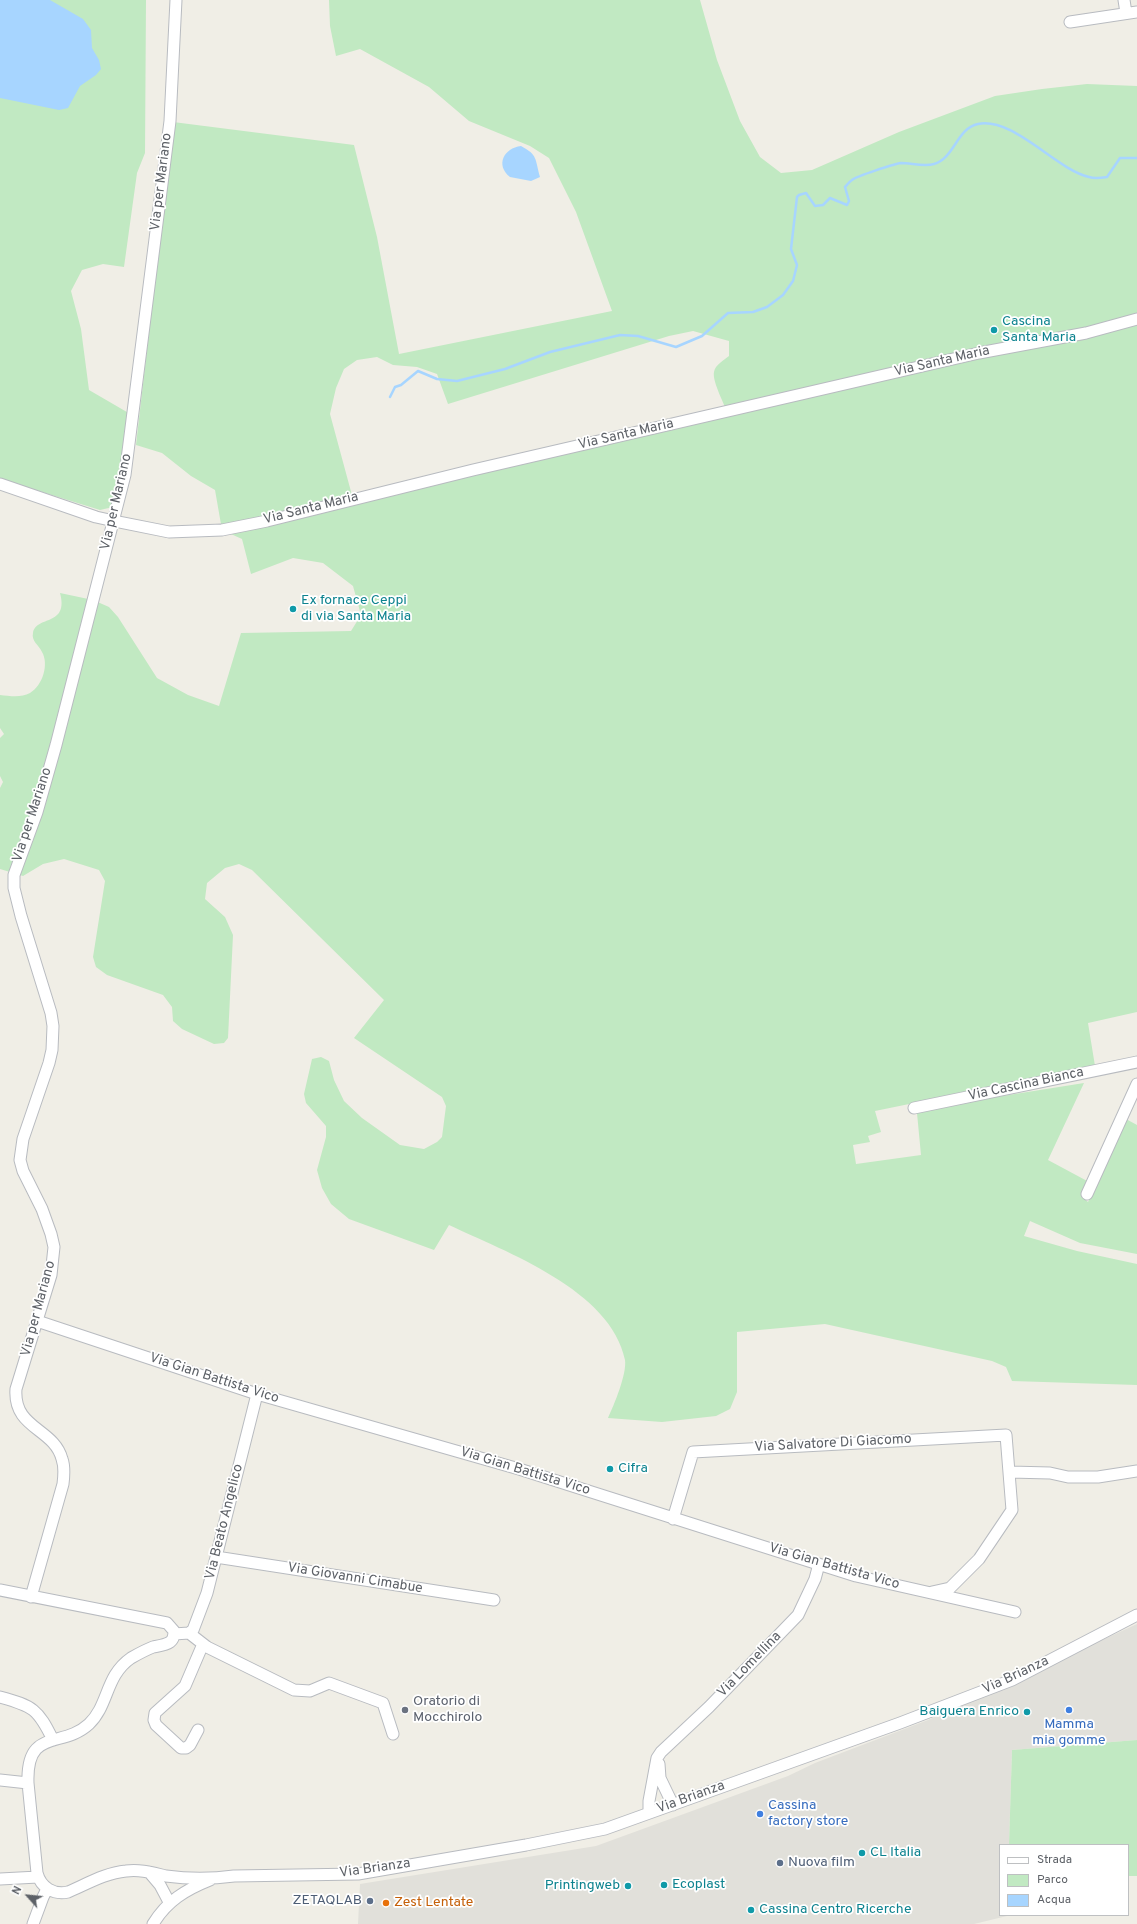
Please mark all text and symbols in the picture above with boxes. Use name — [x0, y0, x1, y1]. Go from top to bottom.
street label: Via per Mariano — [148, 132, 176, 232]
place label: Cascina Santa Maria — [1002, 314, 1076, 346]
marker: Cascina Santa Maria — [989, 325, 999, 335]
street label: Via Santa Maria — [893, 343, 991, 381]
street label: Via Santa Maria — [577, 416, 675, 454]
street label: Via per Mariano — [98, 452, 136, 552]
street label: Via Santa Maria — [262, 489, 360, 529]
place label: Ex fornace Ceppi di via Santa Maria — [301, 593, 411, 626]
marker: Ex fornace Ceppi di via Santa Maria — [288, 604, 298, 614]
street label: Via per Mariano — [10, 765, 56, 865]
street label: Via Cascina Bianca — [967, 1065, 1085, 1105]
street label: Via per Mariano — [18, 1259, 60, 1359]
street label: Via Gian Battista Vico — [147, 1350, 281, 1408]
street label: Via Salvatore Di Giacomo — [754, 1431, 912, 1457]
street label: Via Gian Battista Vico — [458, 1444, 592, 1500]
place label: Cifra — [618, 1461, 648, 1477]
street label: Via Beato Angelico — [203, 1462, 247, 1582]
marker: Cifra — [605, 1464, 615, 1474]
street label: Via Gian Battista Vico — [767, 1540, 901, 1594]
street label: Via Giovanni Cimabue — [286, 1560, 424, 1598]
street label: Via Lomellina — [715, 1629, 785, 1701]
street label: Via Brianza — [980, 1653, 1052, 1699]
place label: Oratorio di Mocchirolo — [413, 1694, 482, 1726]
place label: Baiguera Enrico — [919, 1704, 1019, 1720]
marker: Oratorio di Mocchirolo — [400, 1705, 410, 1715]
marker: Mamma mia gomme — [1064, 1705, 1074, 1715]
marker: Baiguera Enrico — [1022, 1707, 1032, 1717]
place label: Mamma mia gomme — [1032, 1717, 1106, 1750]
street label: Via Brianza — [655, 1778, 727, 1818]
place label: Cassina factory store — [768, 1798, 848, 1830]
marker: Cassina factory store — [755, 1809, 765, 1819]
legend — [999, 1844, 1129, 1916]
place label: CL Italia — [870, 1845, 921, 1861]
marker: CL Italia — [857, 1848, 867, 1858]
text: Strada — [1037, 1852, 1072, 1868]
place label: Nuova film — [788, 1855, 855, 1871]
street label: Via Brianza — [339, 1856, 411, 1882]
marker: Nuova film — [775, 1858, 785, 1868]
text: Parco — [1037, 1872, 1068, 1888]
north arrow — [8, 1876, 48, 1916]
place label: Ecoplast — [672, 1877, 725, 1893]
place label: Printingweb — [545, 1878, 620, 1894]
marker: Ecoplast — [659, 1880, 669, 1890]
marker: Printingweb — [623, 1881, 633, 1891]
text: N — [9, 1884, 25, 1897]
text: Acqua — [1037, 1892, 1071, 1908]
place label: ZETAQLAB — [292, 1893, 362, 1909]
place label: Zest Lentate — [394, 1895, 473, 1911]
marker: ZETAQLAB — [365, 1896, 375, 1906]
marker: Zest Lentate — [381, 1898, 391, 1908]
place label: Cassina Centro Ricerche — [759, 1902, 911, 1918]
marker: Cassina Centro Ricerche — [746, 1905, 756, 1915]

